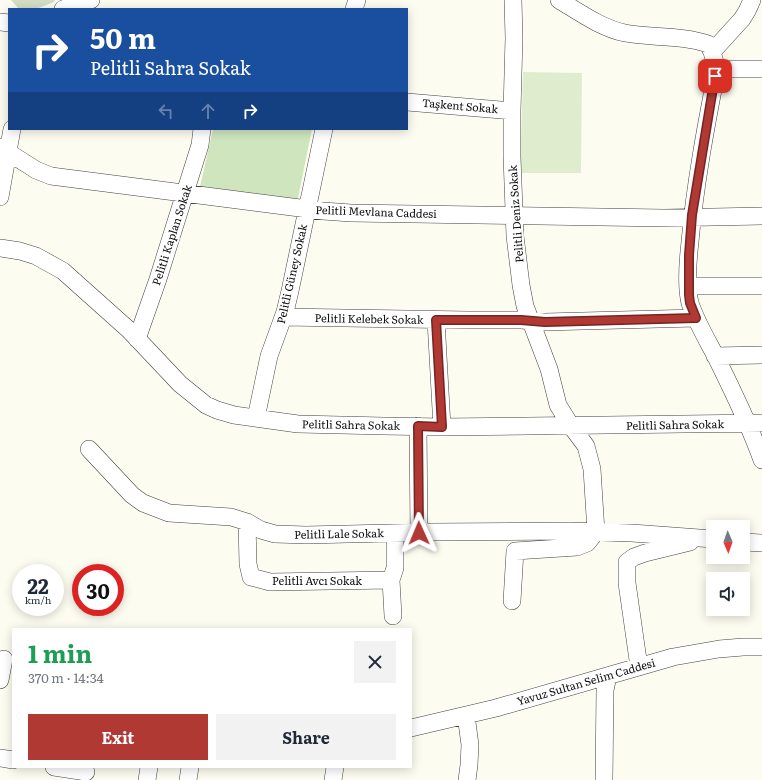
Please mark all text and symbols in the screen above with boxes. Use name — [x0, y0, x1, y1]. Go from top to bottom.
text: 50 m — [90, 16, 156, 58]
icon: right — [24, 24, 76, 76]
text: Pelitli Sahra Sokak — [90, 54, 251, 81]
pin — [698, 59, 732, 93]
icon: arrive — [704, 65, 726, 87]
street label: Taşkent Sokak — [421, 94, 499, 116]
icon: left — [155, 100, 177, 122]
icon: ahead — [197, 100, 219, 122]
icon: right — [239, 100, 261, 122]
street label: Pelitli Deniz Sokak — [504, 164, 526, 263]
street label: Pelitli Kaplan Sokak — [147, 182, 195, 287]
street label: Pelitli Mevlana Caddesi — [315, 201, 437, 221]
street label: Pelitli Güney Sokak — [272, 222, 310, 325]
street label: Pelitli Kelebek Sokak — [314, 309, 424, 327]
street label: Pelitli Sahra Sokak — [302, 415, 401, 433]
street label: Pelitli Sahra Sokak — [626, 415, 725, 433]
position arrow — [398, 512, 440, 554]
north arrow — [706, 520, 750, 564]
map controls — [706, 520, 750, 616]
street label: Pelitli Lale Sokak — [294, 524, 384, 542]
speed limit sign: 30 — [72, 564, 124, 616]
text: 22 — [27, 570, 49, 600]
street label: Pelitli Avcı Sokak — [272, 572, 362, 588]
button: sound — [706, 572, 750, 616]
text: km/h — [25, 592, 51, 607]
text: 1 min — [28, 635, 92, 670]
button: close — [354, 641, 396, 683]
street label: Yavuz Sultan Selim Caddesi — [515, 654, 657, 708]
text: 370 m · 14:34 — [28, 668, 104, 687]
button: Exit — [28, 714, 208, 760]
button: Share — [216, 714, 396, 760]

